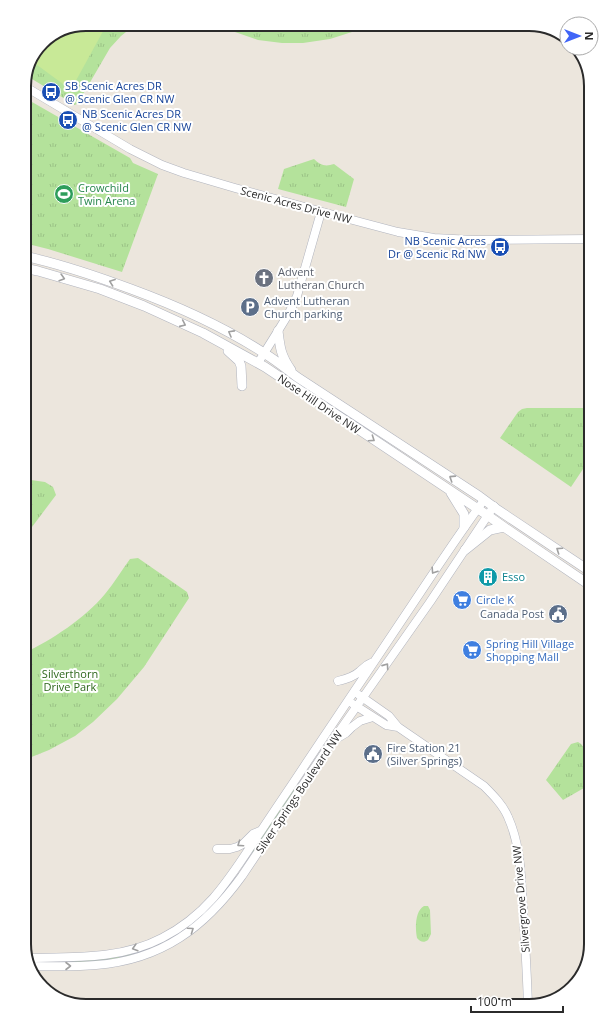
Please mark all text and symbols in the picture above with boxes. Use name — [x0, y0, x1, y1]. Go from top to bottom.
north arrow — [559, 16, 599, 56]
text: N — [582, 32, 597, 40]
place label: SB Scenic Acres DR @ Scenic Glen CR NW — [65, 78, 174, 106]
bus stop icon: SB Scenic Acres DR @ Scenic Glen CR NW — [40, 81, 62, 103]
place label: NB Scenic Acres DR @ Scenic Glen CR NW — [82, 106, 191, 134]
bus stop icon: NB Scenic Acres DR @ Scenic Glen CR NW — [57, 109, 79, 131]
place label: Crowchild Twin Arena — [78, 180, 135, 208]
street label: Scenic Acres Drive NW — [239, 182, 353, 227]
sports icon: Crowchild Twin Arena — [53, 183, 75, 205]
place label: NB Scenic Acres Dr @ Scenic Rd NW — [388, 233, 486, 261]
bus stop icon: NB Scenic Acres Dr @ Scenic Rd NW — [489, 236, 511, 258]
place label: Advent Lutheran Church — [278, 264, 364, 292]
church icon: Advent Lutheran Church — [253, 267, 275, 289]
one-way arrow — [58, 273, 65, 282]
one-way arrow — [108, 278, 115, 286]
place label: Advent Lutheran Church parking — [264, 293, 350, 321]
parking icon: Advent Lutheran Church parking — [239, 296, 261, 318]
one-way arrow — [179, 319, 187, 327]
one-way arrow — [228, 331, 235, 338]
street label: Nose Hill Drive NW — [275, 370, 364, 437]
one-way arrow — [368, 434, 375, 442]
one-way arrow — [449, 476, 456, 483]
one-way arrow — [556, 548, 563, 555]
building icon: Esso — [477, 566, 499, 588]
one-way arrow — [432, 567, 439, 574]
place label: Esso — [502, 569, 526, 584]
supermarket icon: Circle K — [451, 589, 473, 611]
place label: Circle K — [476, 592, 514, 607]
public building icon: Canada Post — [547, 603, 569, 625]
place label: Canada Post — [480, 606, 544, 621]
place label: Spring Hill Village Shopping Mall — [486, 636, 574, 664]
supermarket icon: Spring Hill Village Shopping Mall — [461, 639, 483, 661]
one-way arrow — [381, 663, 389, 670]
park label: Silverthorn Drive Park — [42, 666, 98, 694]
street label: Silver Springs Boulevard NW — [252, 727, 345, 856]
place label: Fire Station 21 (Silver Springs) — [387, 740, 462, 768]
public building icon: Fire Station 21 (Silver Springs) — [362, 743, 384, 765]
one-way arrow — [238, 839, 245, 846]
street label: Silvergrove Drive NW — [508, 845, 533, 953]
one-way arrow — [186, 928, 193, 935]
one-way arrow — [132, 944, 138, 952]
one-way arrow — [65, 962, 71, 970]
scale bar — [471, 988, 563, 1014]
text: 100 m — [477, 993, 512, 1010]

